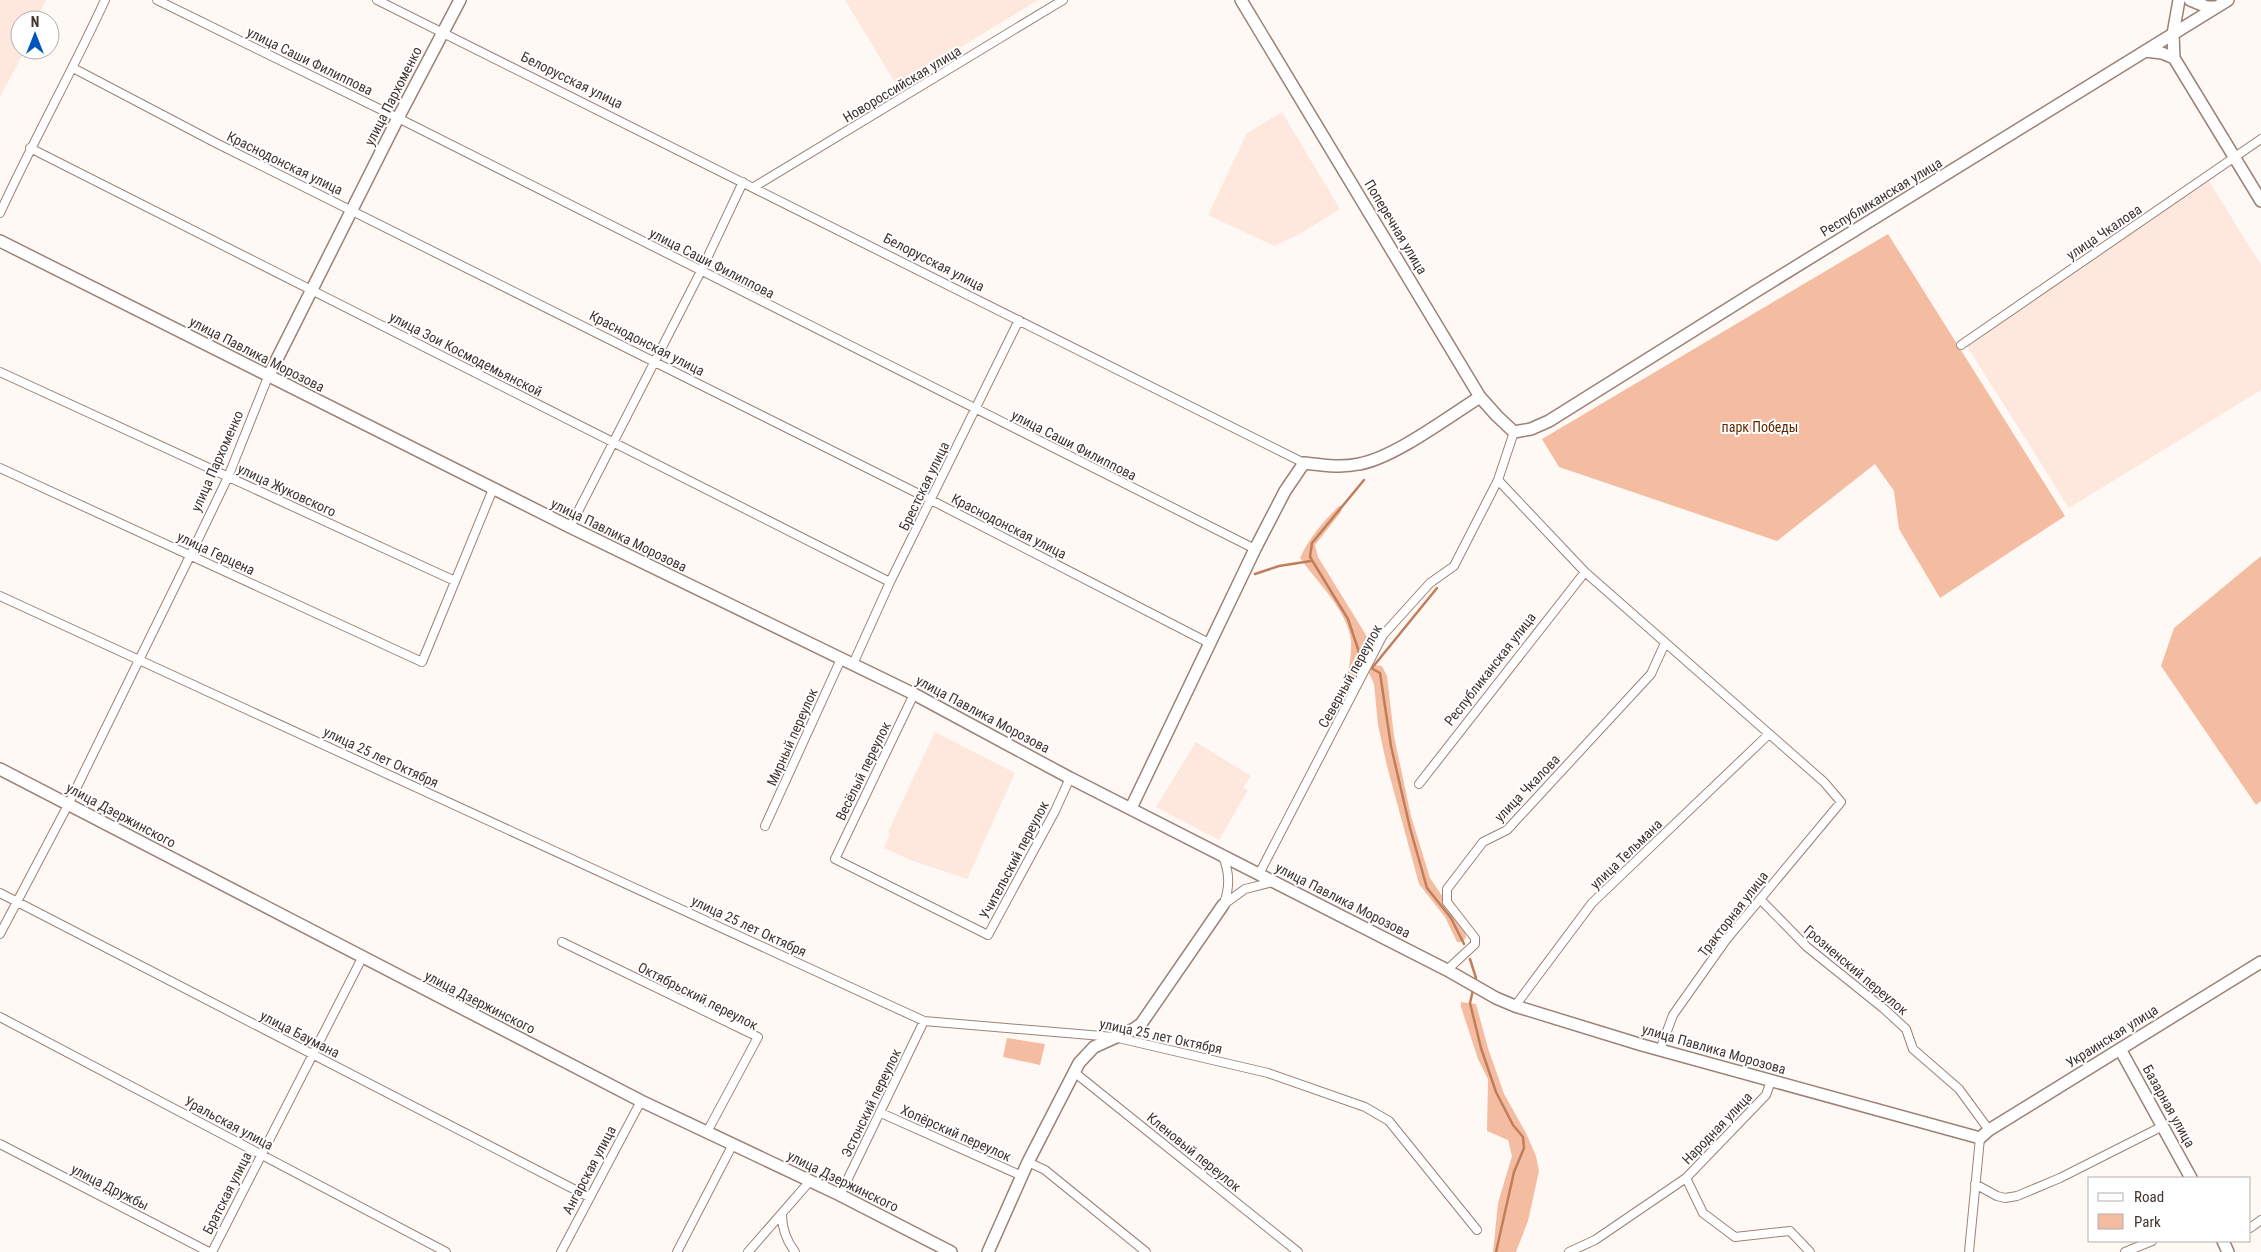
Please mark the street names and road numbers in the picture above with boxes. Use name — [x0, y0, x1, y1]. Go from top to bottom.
street label: улица Саши Филиппова — [245, 24, 375, 98]
street label: Новороссийская улица — [840, 42, 964, 126]
street label: улица Пархоменко — [361, 44, 425, 148]
street label: Белорусская улица — [519, 48, 625, 112]
street label: Краснодонская улица — [224, 128, 346, 198]
street label: Республиканская улица — [1817, 154, 1945, 240]
street label: Поперечная улица — [1362, 177, 1430, 277]
street label: улица Чкалова — [2064, 201, 2144, 263]
street label: улица Саши Филиппова — [647, 225, 777, 301]
street label: Белорусская улица — [881, 230, 987, 294]
street label: Краснодонская улица — [587, 307, 707, 379]
street label: улица Зои Космодемьянской — [387, 308, 545, 400]
street label: улица Павлика Морозова — [187, 313, 327, 395]
street label: улица Саши Филиппова — [1009, 407, 1139, 483]
street label: улица Пархоменко — [188, 408, 246, 514]
street label: Брестская улица — [896, 439, 952, 533]
street label: улица Жуковского — [235, 460, 339, 520]
street label: Краснодонская улица — [949, 490, 1069, 562]
street label: улица Павлика Морозова — [549, 495, 689, 575]
street label: улица Герцена — [175, 528, 257, 578]
street label: Республиканская улица — [1441, 609, 1539, 729]
street label: Северный переулок — [1315, 621, 1385, 730]
street label: улица Павлика Морозова — [913, 672, 1053, 756]
street label: Мирный переулок — [763, 685, 821, 788]
street label: Весёлый переулок — [832, 719, 894, 823]
street label: улица 25 лет Октября — [321, 723, 441, 791]
street label: улица Чкалова — [1491, 751, 1563, 825]
street label: улица Дзержинского — [64, 779, 178, 851]
street label: Учительский переулок — [976, 798, 1052, 922]
street label: улица Тельмана — [1587, 816, 1665, 892]
street label: улица Павлика Морозова — [1273, 859, 1413, 941]
street label: Тракторная улица — [1695, 868, 1771, 960]
street label: улица 25 лет Октября — [689, 892, 809, 960]
street label: Грозненский переулок — [1801, 922, 1911, 1018]
street label: Октябрьский переулок — [635, 959, 761, 1033]
street label: улица Дзержинского — [422, 967, 538, 1037]
street label: Украинская улица — [2063, 1001, 2161, 1071]
street label: улица Баумана — [258, 1007, 342, 1061]
street label: улица 25 лет Октября — [1098, 1015, 1224, 1057]
street label: улица Павлика Морозова — [1640, 1021, 1788, 1077]
street label: Эстонский переулок — [838, 1046, 904, 1160]
street label: Базарная улица — [2140, 1062, 2198, 1150]
street label: Народная улица — [1679, 1089, 1755, 1167]
street label: Уральская улица — [182, 1093, 276, 1153]
street label: Хопёрский переулок — [898, 1101, 1014, 1165]
street label: Кленовый переулок — [1144, 1109, 1244, 1195]
street label: Ангарская улица — [559, 1123, 619, 1217]
street label: улица Дзержинского — [785, 1147, 901, 1215]
street label: Братская улица — [199, 1149, 255, 1237]
street label: улица Дружбы — [69, 1161, 151, 1213]

